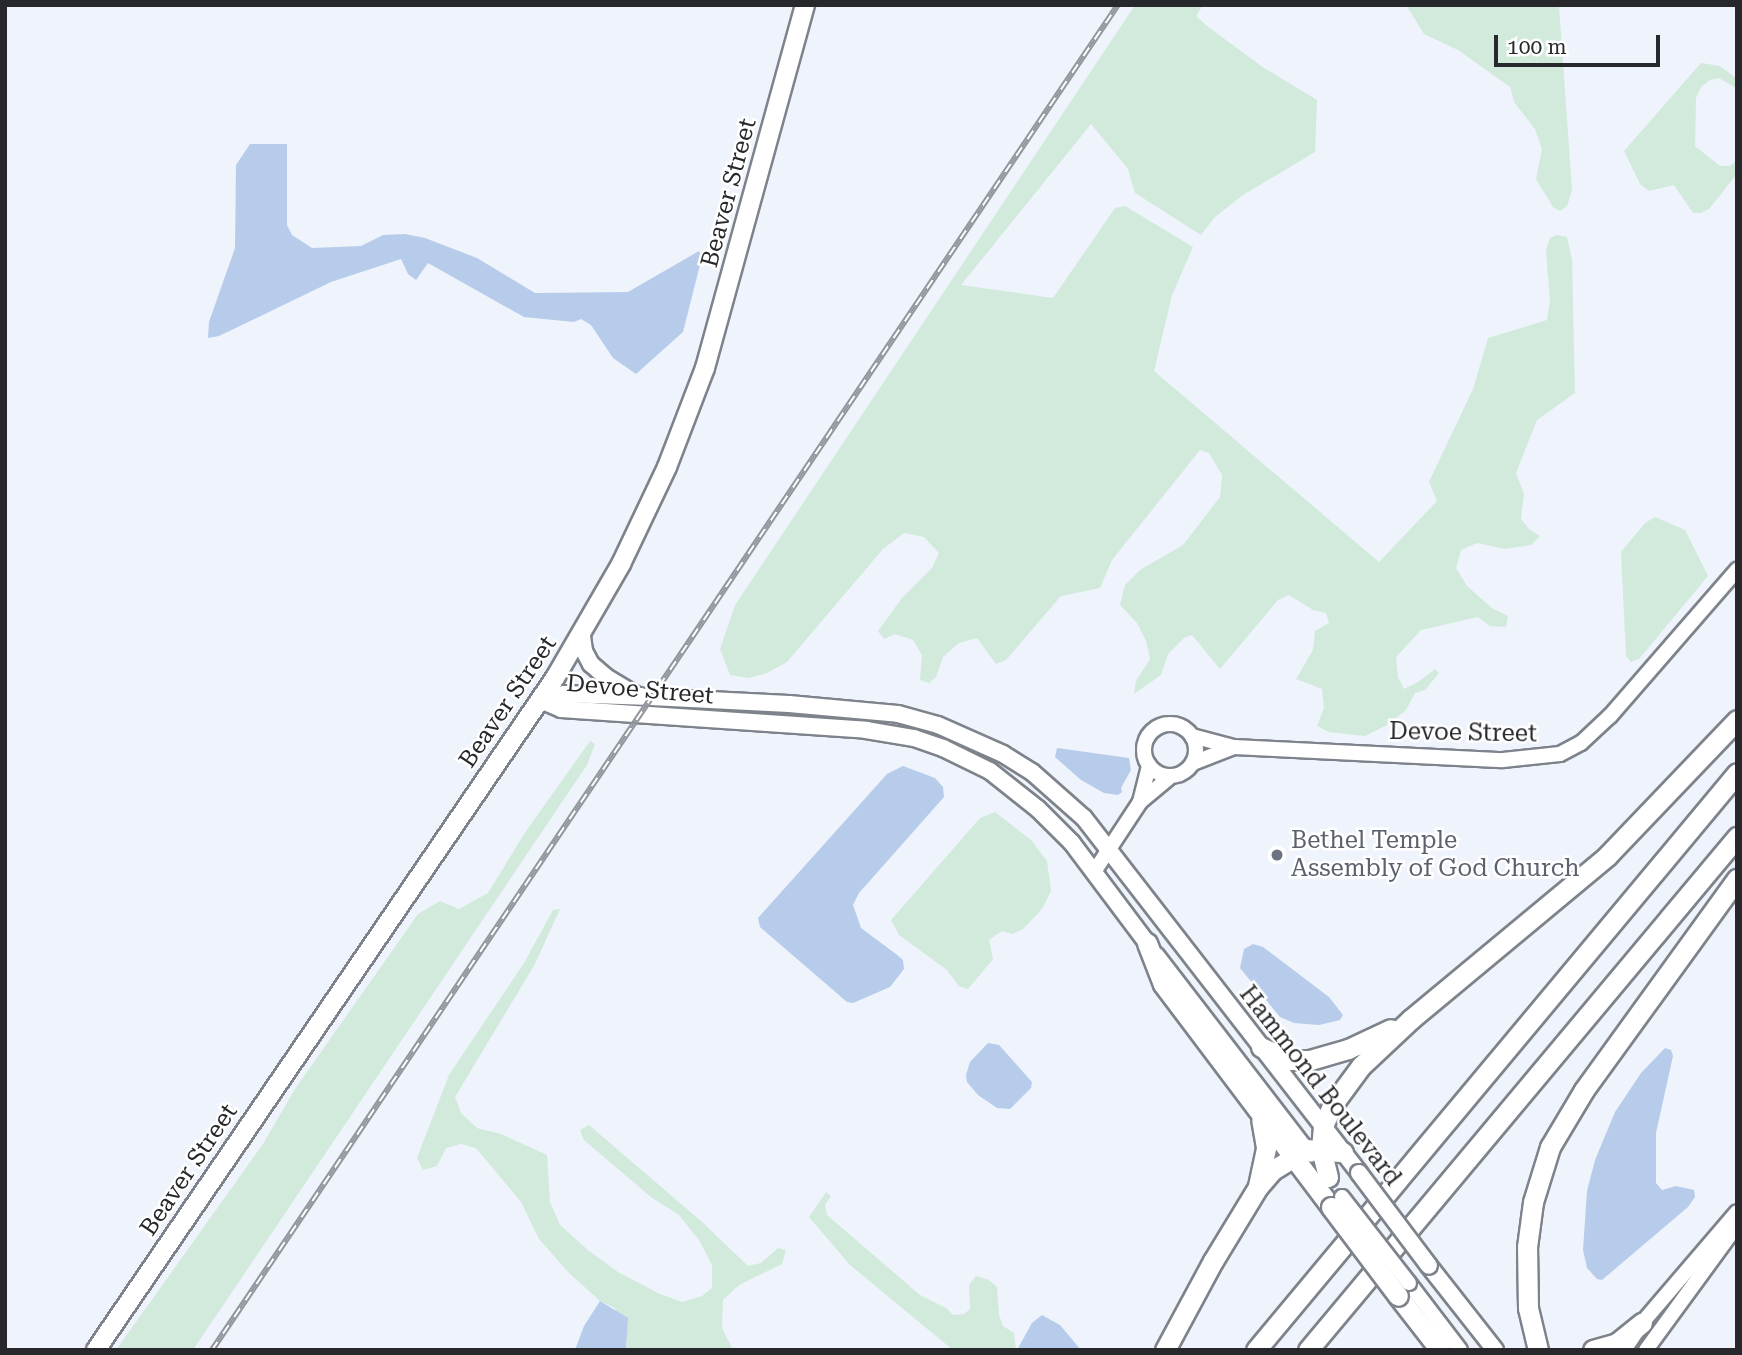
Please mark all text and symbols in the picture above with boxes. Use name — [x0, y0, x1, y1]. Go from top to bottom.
scale bar — [1497, 21, 1663, 65]
text: 100 m — [1507, 35, 1567, 59]
street label: Beaver Street — [695, 115, 763, 271]
street label: Beaver Street — [453, 631, 563, 773]
street label: Devoe Street — [565, 669, 715, 711]
street label: Devoe Street — [1389, 717, 1537, 749]
place label: Bethel Temple Assembly of God Church — [1291, 827, 1580, 883]
marker: Bethel Temple Assembly of God Church — [1269, 847, 1285, 863]
street label: Hammond Boulevard — [1233, 980, 1407, 1192]
street label: Beaver Street — [134, 1099, 244, 1241]

